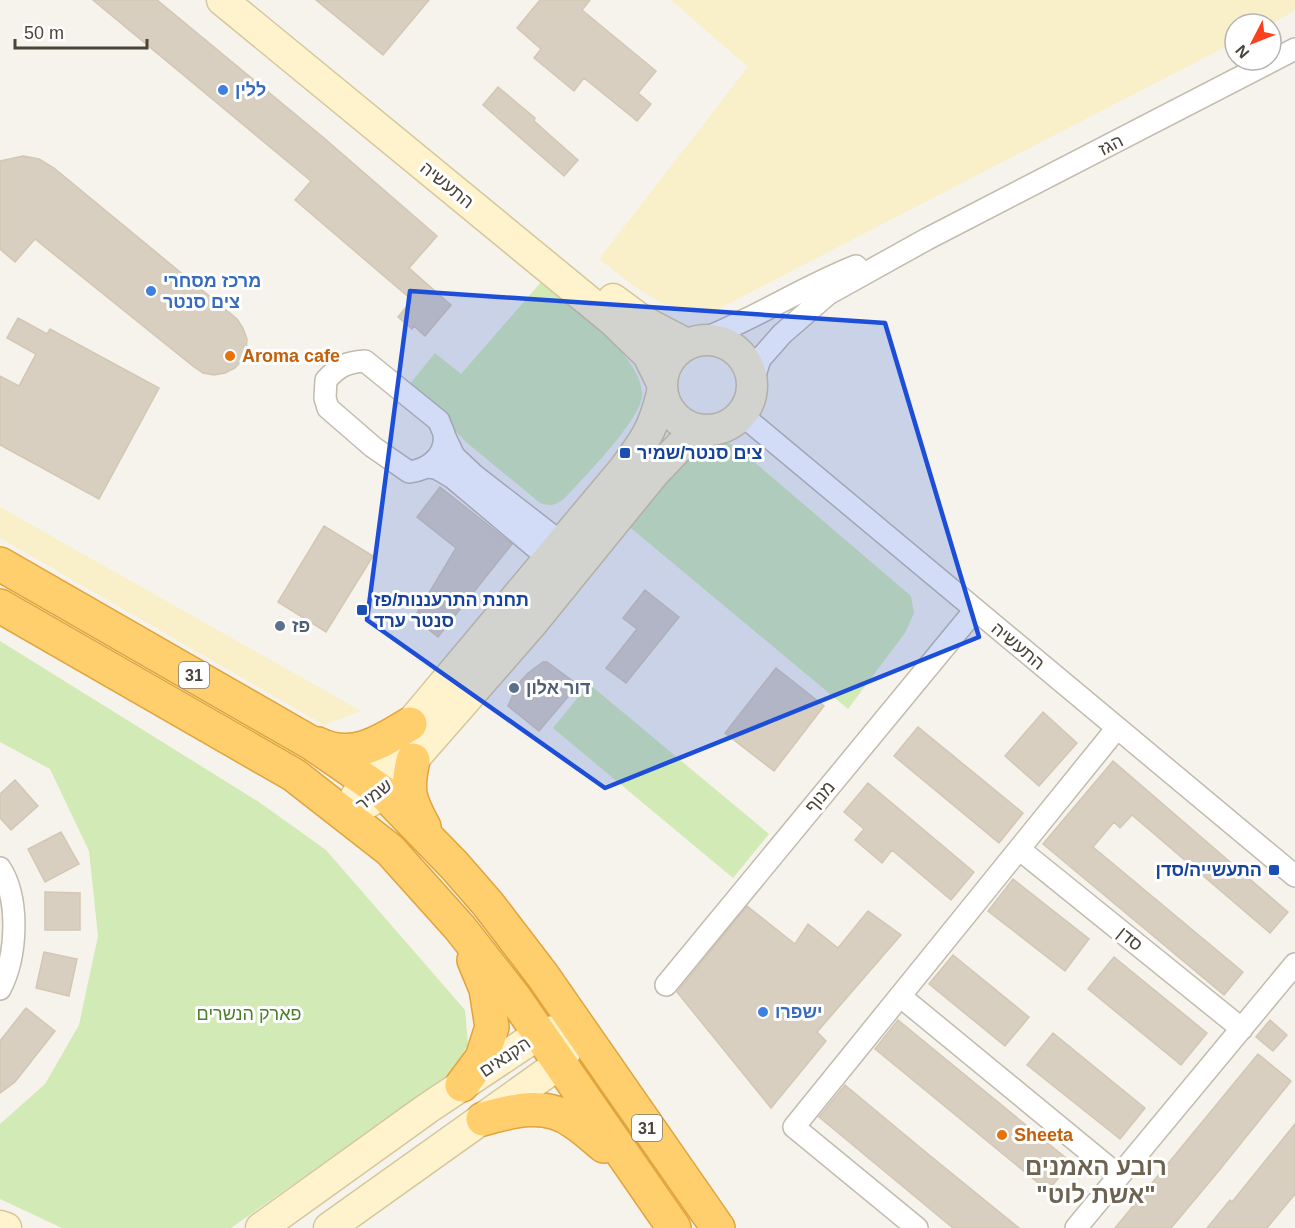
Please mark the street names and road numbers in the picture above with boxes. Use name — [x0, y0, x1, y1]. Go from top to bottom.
street label: הגז — [1095, 130, 1127, 160]
street label: התעשיה — [416, 157, 478, 213]
street label: התעשיה — [988, 618, 1048, 674]
road number: 31 — [179, 662, 209, 688]
street label: שמיר — [352, 775, 396, 815]
street label: מנוף — [801, 777, 839, 817]
street label: סדן — [1113, 923, 1147, 955]
street label: הקנאים — [476, 1033, 534, 1081]
road number: 31 — [632, 1115, 662, 1141]

